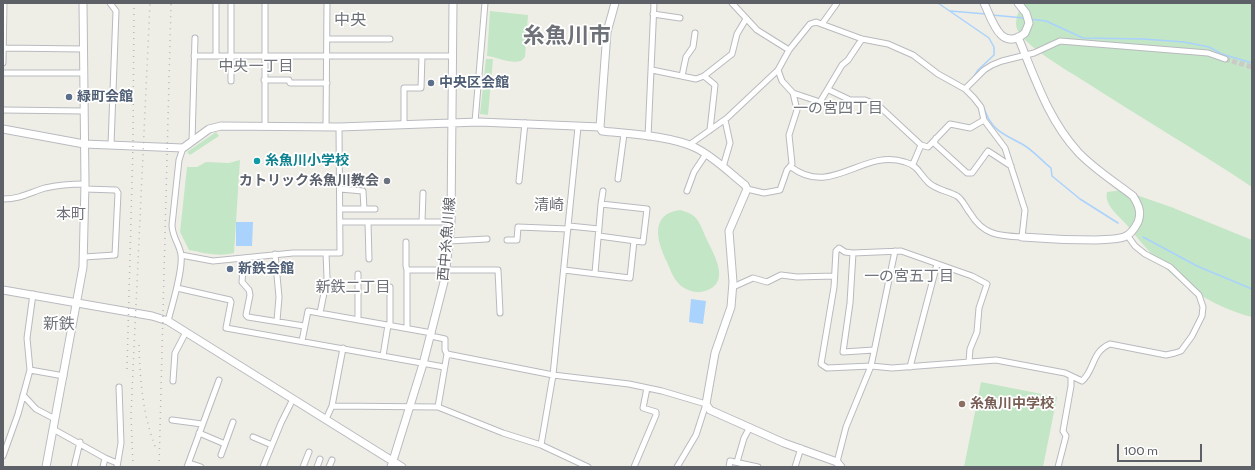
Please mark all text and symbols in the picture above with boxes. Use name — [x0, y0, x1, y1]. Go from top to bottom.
district label: 中央 — [334, 10, 366, 30]
district label: 糸魚川市 — [523, 24, 611, 50]
district label: 中央一丁目 — [219, 58, 293, 76]
place label: 中央区会館 — [439, 75, 509, 91]
marker: 中央区会館 — [426, 78, 436, 88]
place label: 緑町会館 — [77, 89, 133, 105]
marker: 緑町会館 — [64, 92, 74, 102]
district label: 一の宮四丁目 — [793, 100, 883, 118]
place label: 糸魚川小学校 — [265, 153, 349, 169]
marker: 糸魚川小学校 — [252, 156, 262, 166]
place label: カトリック糸魚川教会 — [239, 173, 379, 189]
marker: カトリック糸魚川教会 — [382, 176, 392, 186]
street label: 西中糸魚川線 — [435, 196, 459, 282]
district label: 清崎 — [534, 197, 564, 215]
district label: 本町 — [56, 206, 86, 224]
place label: 新鉄会館 — [238, 261, 294, 277]
marker: 新鉄会館 — [225, 264, 235, 274]
district label: 一の宮五丁目 — [864, 268, 954, 286]
district label: 新鉄二丁目 — [316, 279, 390, 297]
district label: 新鉄 — [43, 314, 75, 334]
place label: 糸魚川中学校 — [970, 396, 1054, 412]
marker: 糸魚川中学校 — [957, 399, 967, 409]
scale bar — [1119, 436, 1204, 462]
text: 100 m — [1124, 443, 1158, 458]

